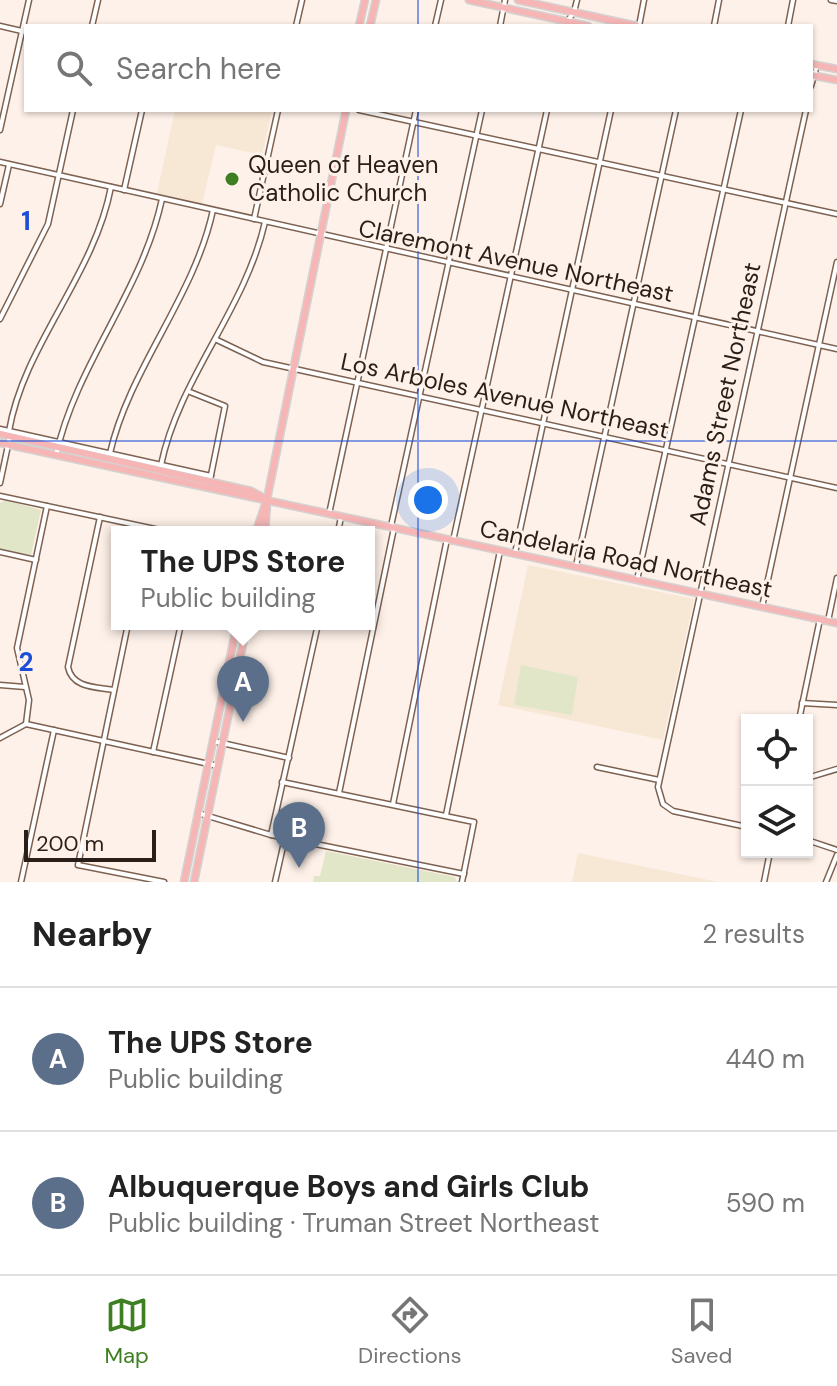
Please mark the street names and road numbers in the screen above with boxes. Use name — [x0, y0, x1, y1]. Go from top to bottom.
street label: Claremont Avenue Northeast — [356, 212, 676, 309]
street label: Adams Street Northeast — [681, 260, 768, 528]
street label: Los Arboles Avenue Northeast — [338, 346, 672, 445]
street label: Candelaria Road Northeast — [477, 512, 775, 605]

